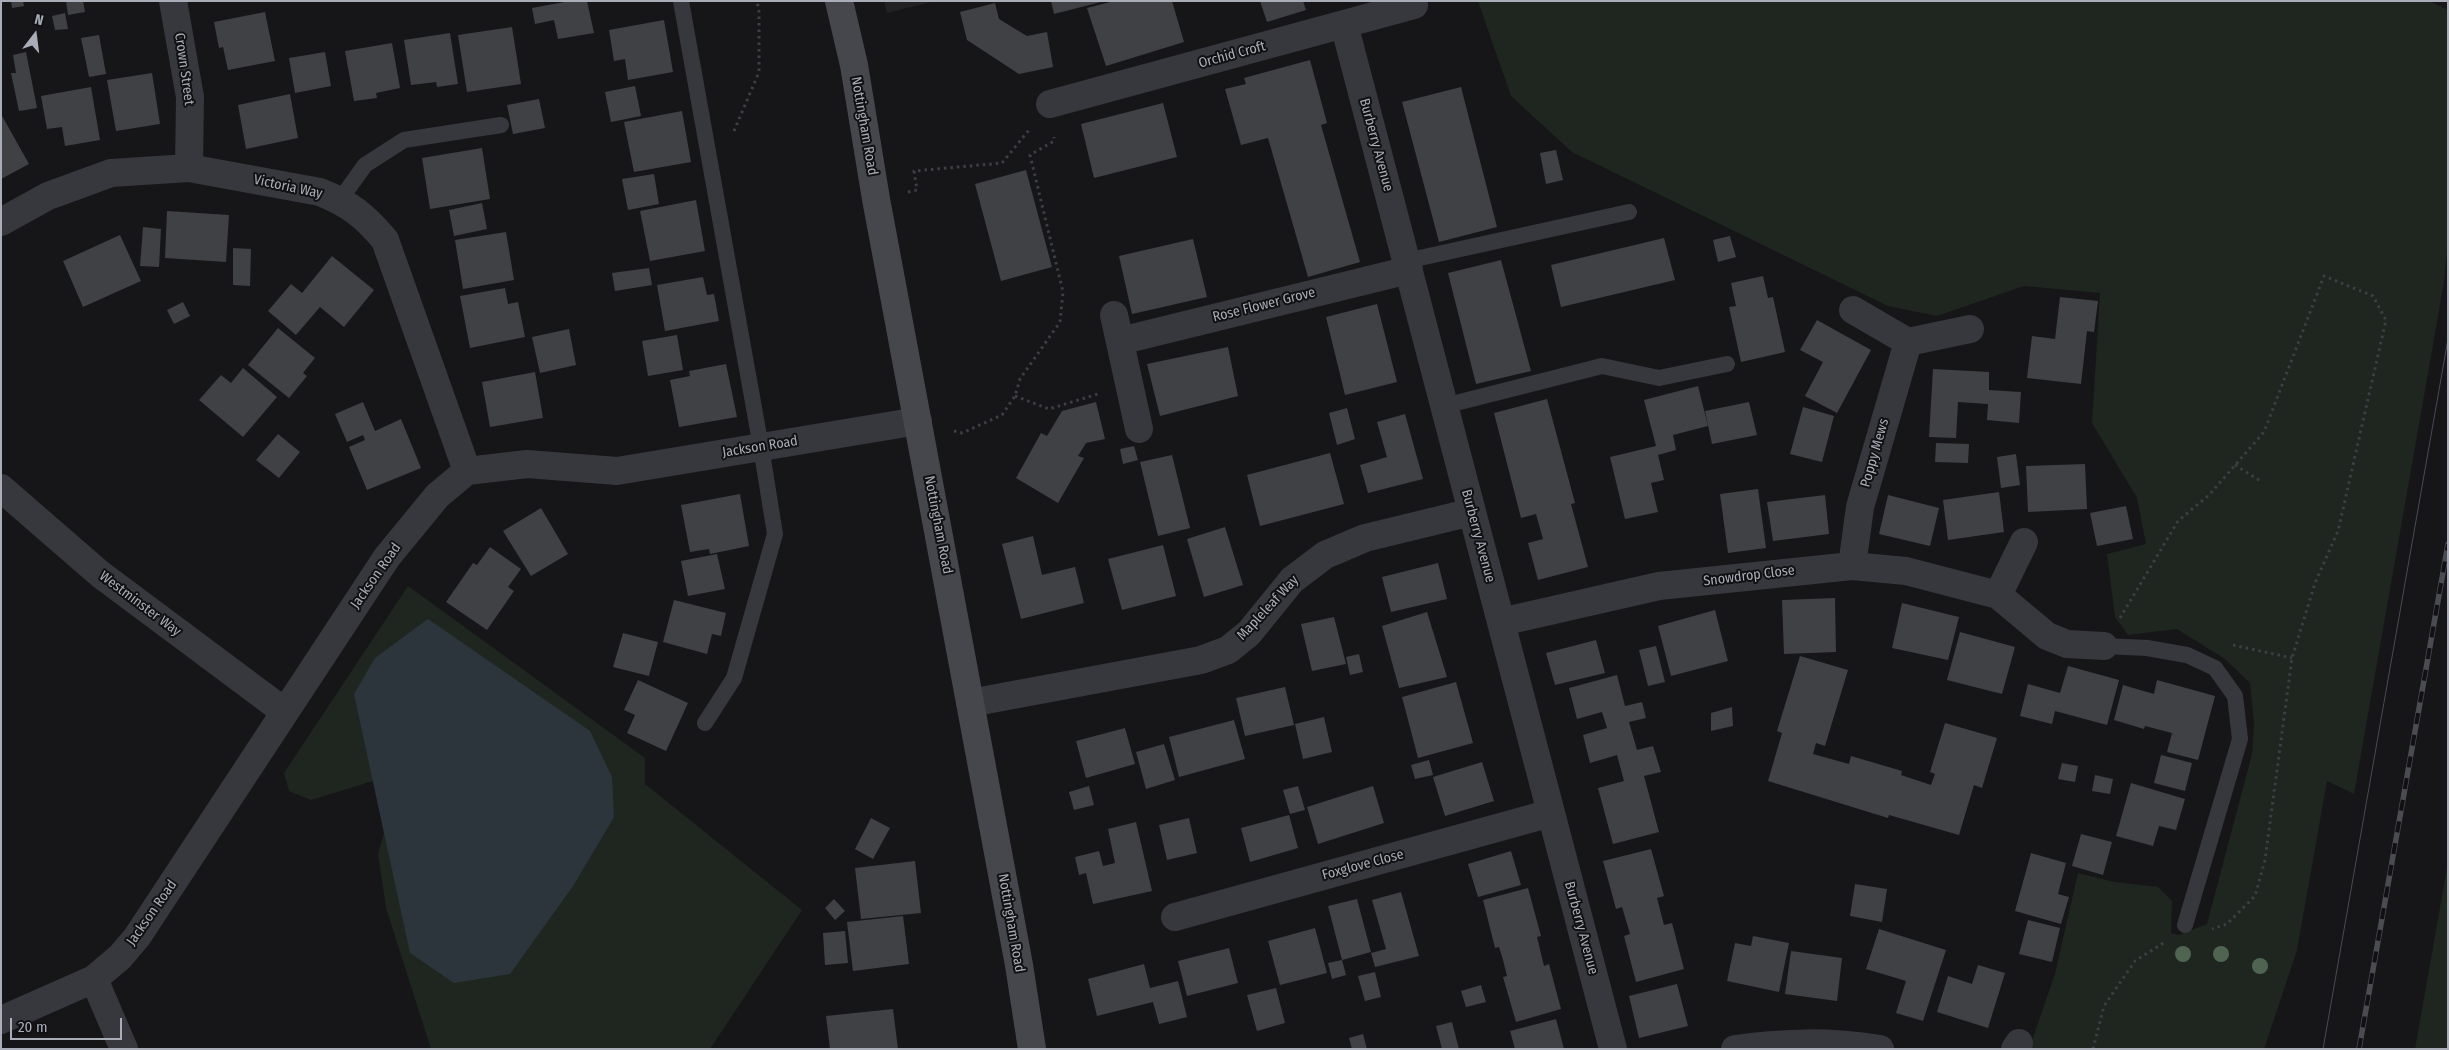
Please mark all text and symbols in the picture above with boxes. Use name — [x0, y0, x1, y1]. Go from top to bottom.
north arrow — [10, 10, 60, 60]
text: N — [33, 11, 45, 29]
street label: Crown Street — [171, 32, 197, 106]
street label: Orchid Croft — [1197, 38, 1267, 72]
street label: Nottingham Road — [847, 75, 881, 177]
street label: Burberry Avenue — [1356, 97, 1396, 193]
street label: Victoria Way — [252, 172, 324, 202]
street label: Rose Flower Grove — [1211, 284, 1317, 326]
street label: Poppy Mews — [1857, 417, 1893, 489]
street label: Jackson Road — [721, 433, 799, 461]
street label: Nottingham Road — [920, 474, 956, 576]
street label: Burberry Avenue — [1458, 488, 1498, 584]
street label: Jackson Road — [347, 540, 405, 612]
street label: Snowdrop Close — [1702, 562, 1796, 590]
street label: Westminster Way — [96, 568, 184, 640]
street label: Mapleleaf Way — [1234, 572, 1302, 644]
street label: Foxglove Close — [1320, 846, 1406, 884]
street label: Nottingham Road — [994, 872, 1028, 974]
street label: Jackson Road — [123, 877, 181, 949]
street label: Burberry Avenue — [1561, 880, 1601, 976]
scale bar — [12, 1008, 125, 1040]
text: 20 m — [18, 1018, 48, 1036]

